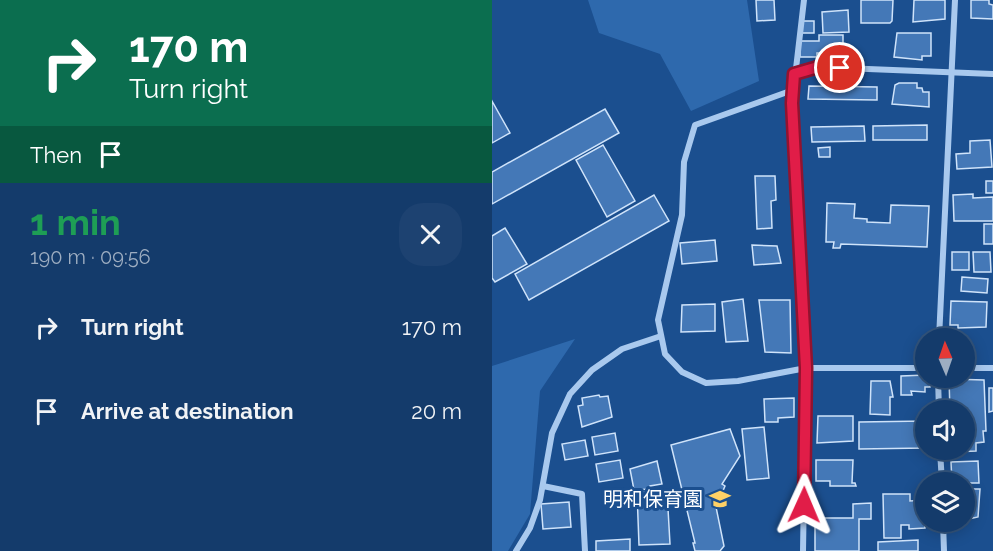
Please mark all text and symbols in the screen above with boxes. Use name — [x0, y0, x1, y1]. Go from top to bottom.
text: 170 m — [129, 23, 248, 72]
icon: right — [30, 24, 108, 102]
pin — [814, 42, 865, 93]
icon: arrive — [823, 51, 856, 84]
text: Turn right — [129, 73, 248, 104]
icon: arrive — [94, 138, 127, 171]
text: Then — [30, 142, 82, 168]
text: 1 min — [30, 201, 121, 243]
button: close — [399, 203, 462, 266]
text: 190 m · 09:56 — [30, 245, 151, 269]
icon: right — [30, 311, 63, 344]
text: Turn right — [81, 314, 184, 340]
text: 170 m — [402, 314, 462, 340]
north arrow — [915, 328, 975, 388]
map controls — [915, 328, 975, 532]
icon: arrive — [30, 395, 63, 428]
text: Arrive at destination — [81, 398, 294, 424]
text: 20 m — [411, 398, 462, 424]
button: sound — [915, 400, 975, 460]
button: layers — [915, 472, 975, 532]
position arrow — [772, 473, 836, 537]
place label: 明和保育園 — [603, 487, 703, 511]
school or university icon: 明和保育園 — [708, 487, 732, 511]

